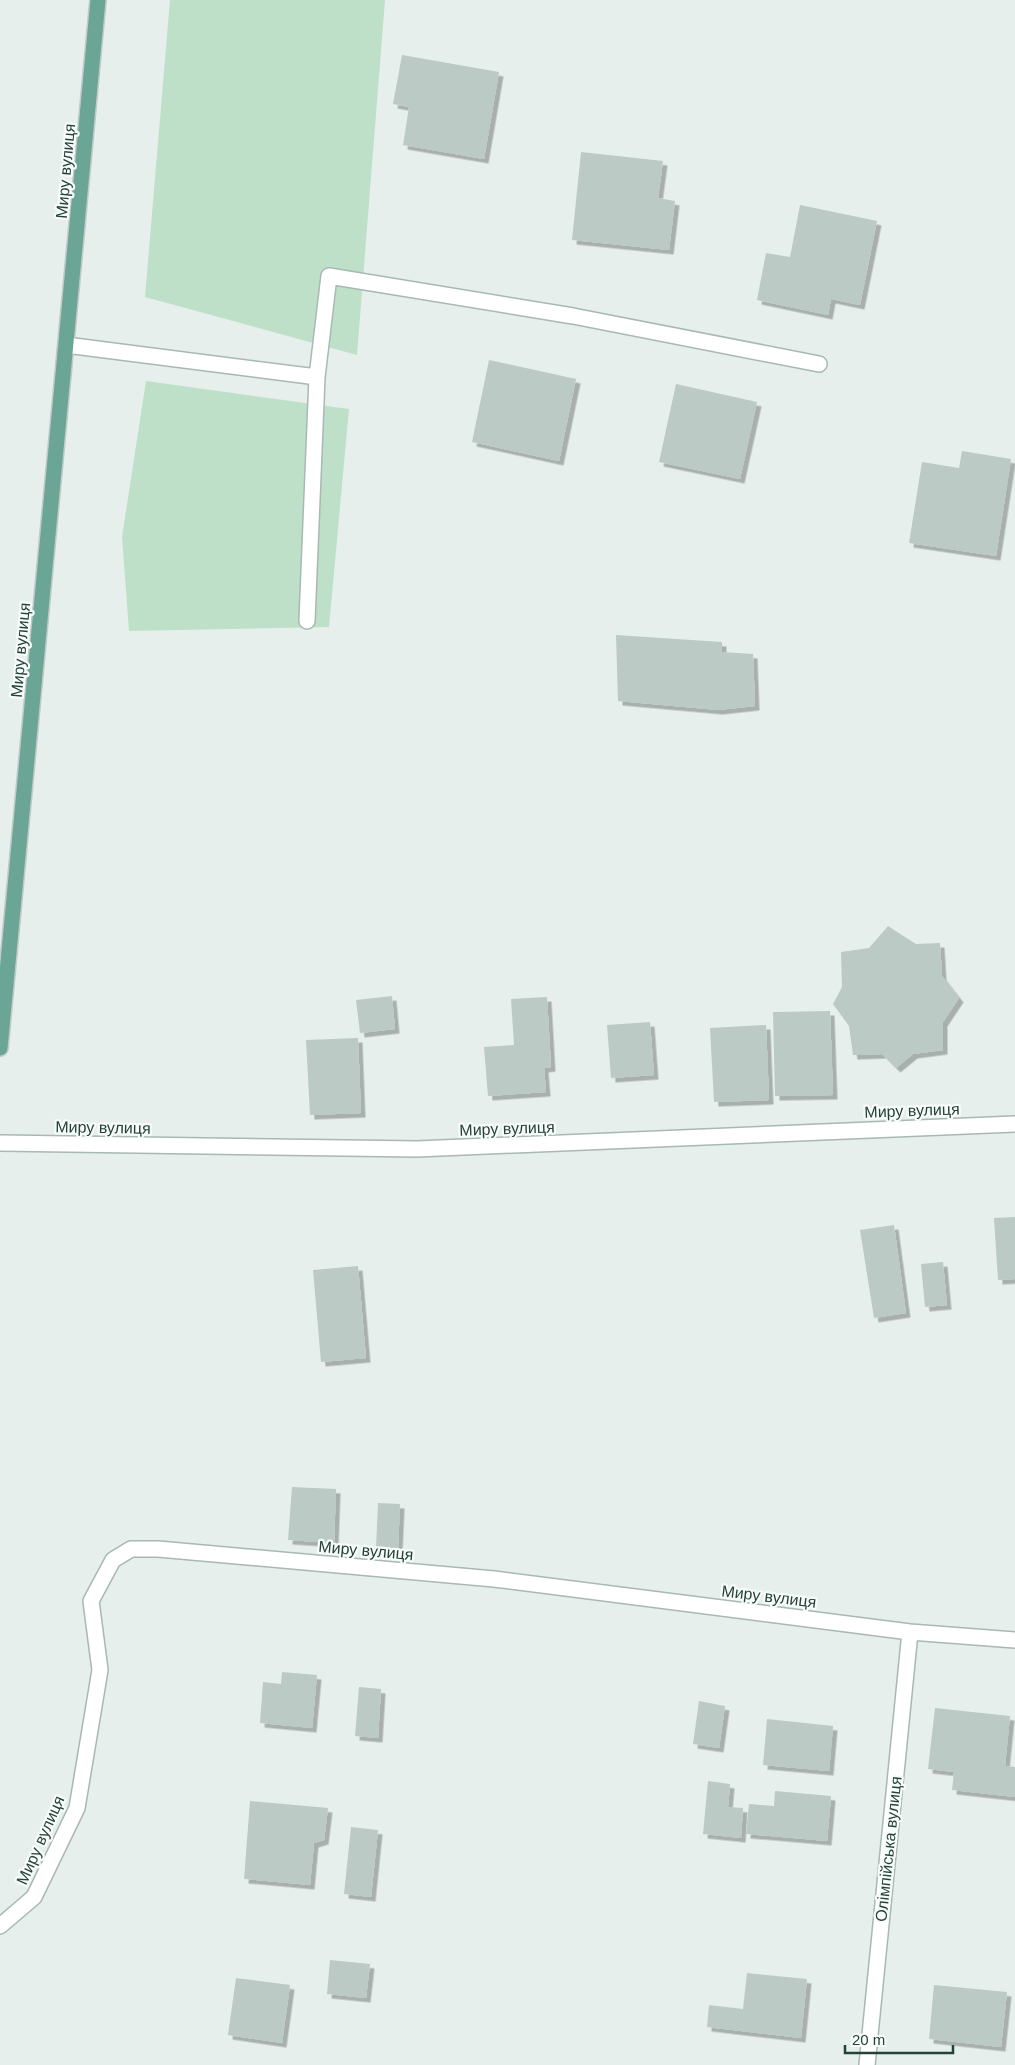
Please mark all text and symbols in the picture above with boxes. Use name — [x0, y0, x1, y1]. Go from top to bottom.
street label: Миру вулиця — [53, 123, 78, 219]
street label: Миру вулиця — [8, 602, 33, 698]
street label: Миру вулиця — [864, 1100, 960, 1121]
street label: Миру вулиця — [55, 1118, 151, 1137]
street label: Миру вулиця — [459, 1118, 555, 1139]
street label: Миру вулиця — [318, 1538, 414, 1563]
street label: Миру вулиця — [721, 1582, 817, 1611]
street label: Олімпійська вулиця — [872, 1775, 905, 1923]
street label: Миру вулиця — [13, 1793, 68, 1887]
scale bar — [845, 2022, 952, 2054]
text: 20 m — [852, 2031, 885, 2048]

